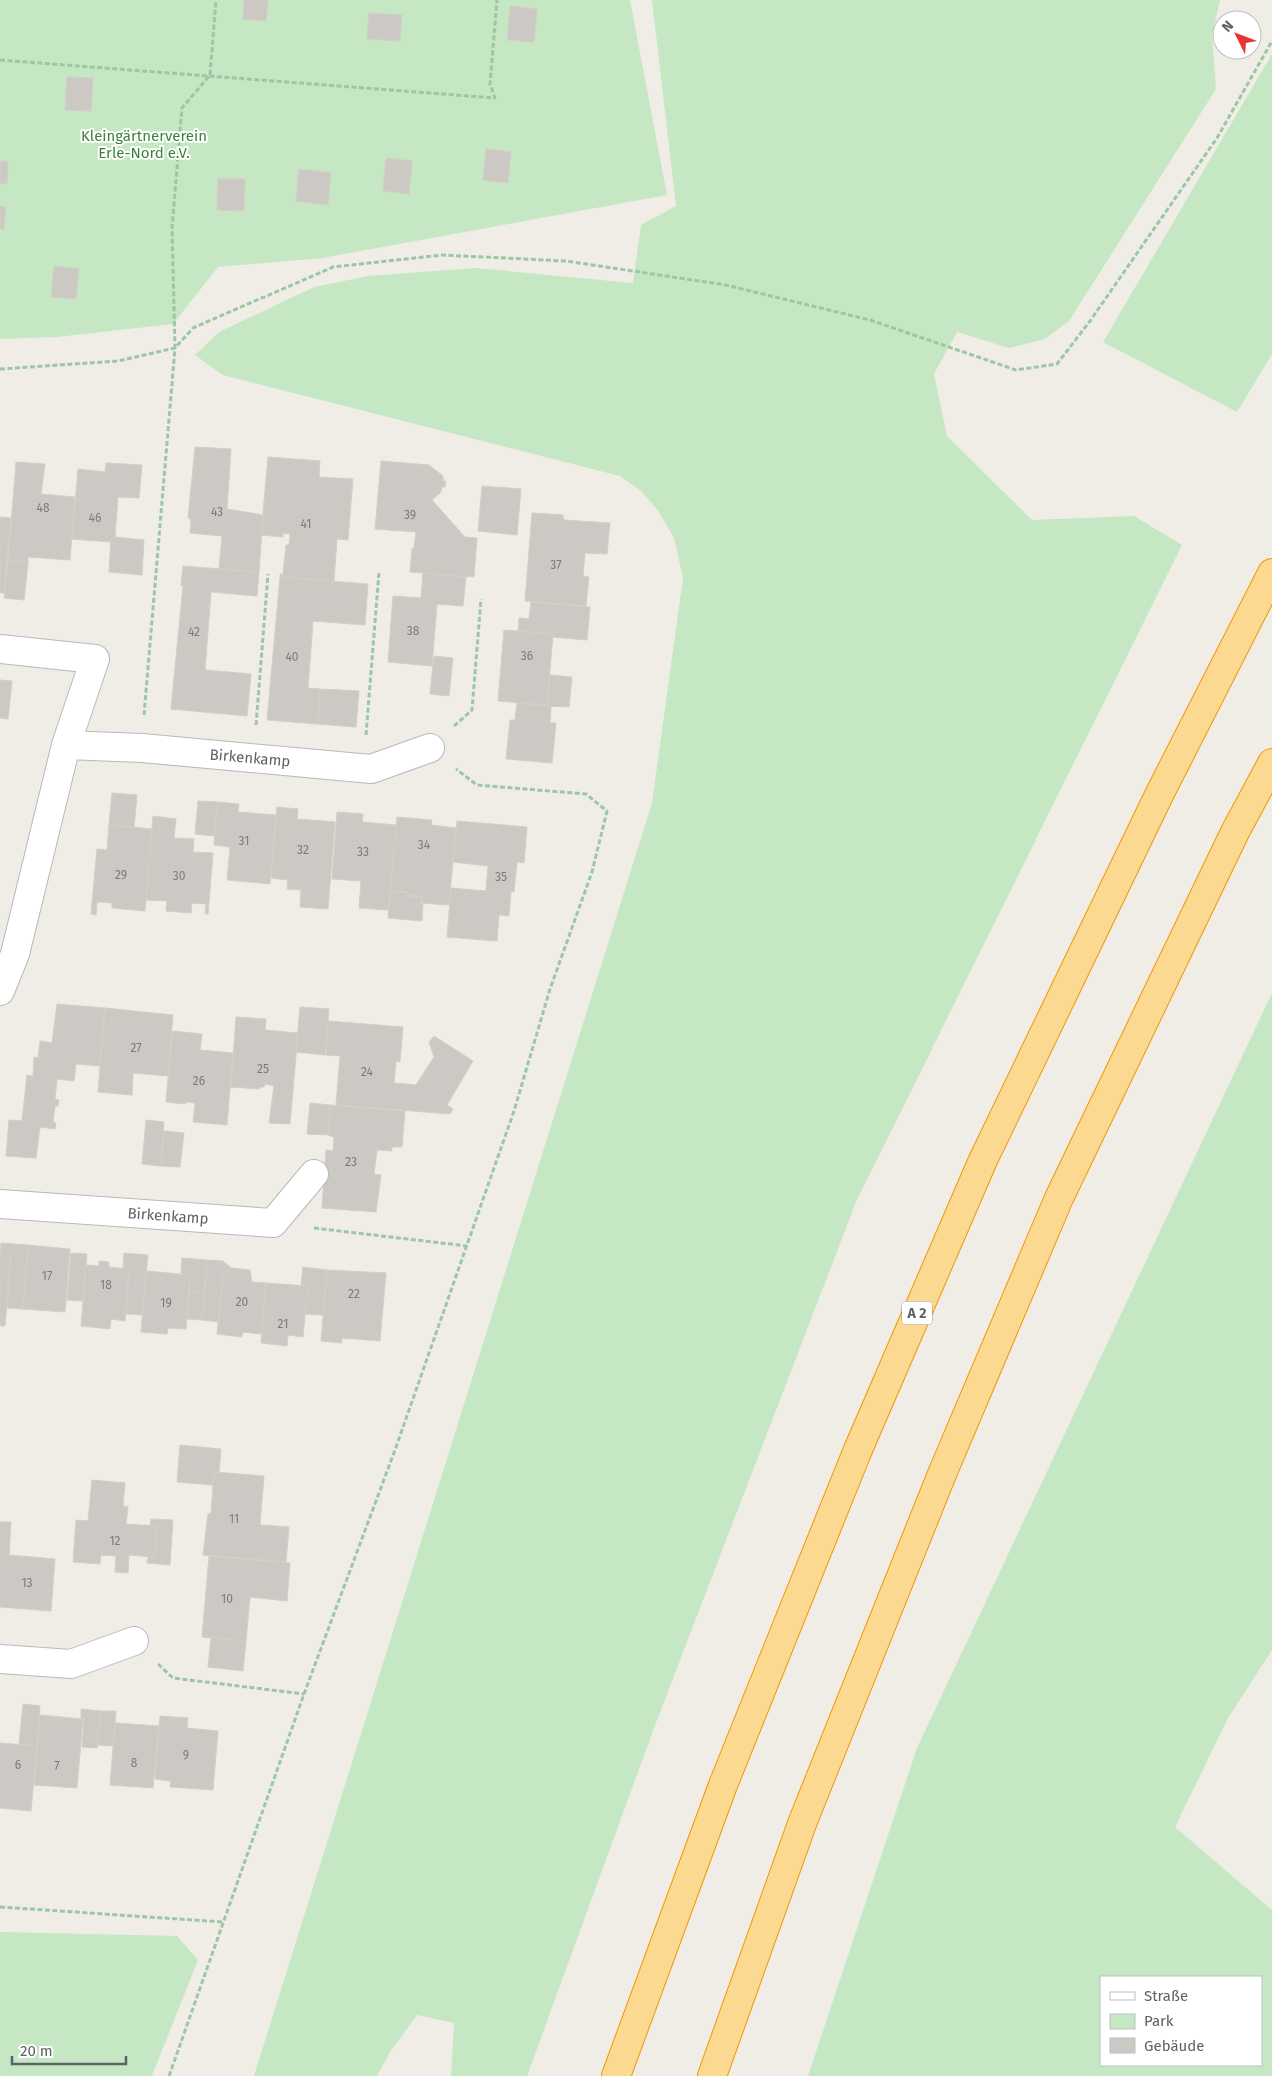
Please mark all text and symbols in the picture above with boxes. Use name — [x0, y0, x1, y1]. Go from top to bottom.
north arrow — [1212, 10, 1262, 60]
text: N — [1218, 17, 1237, 36]
park label: Kleingärtnerverein Erle-Nord e.V. — [81, 127, 207, 162]
house number: 48 — [37, 501, 50, 515]
house number: 43 — [211, 505, 223, 519]
house number: 39 — [404, 508, 416, 522]
house number: 46 — [89, 511, 101, 525]
house number: 41 — [301, 517, 311, 531]
house number: 37 — [550, 558, 562, 572]
house number: 38 — [407, 624, 420, 638]
house number: 42 — [188, 625, 200, 639]
house number: 36 — [521, 649, 533, 663]
house number: 40 — [285, 650, 299, 664]
street label: Birkenkamp — [209, 746, 291, 770]
house number: 31 — [239, 834, 249, 848]
house number: 34 — [418, 838, 431, 852]
house number: 32 — [297, 843, 309, 857]
house number: 33 — [357, 845, 369, 859]
house number: 29 — [115, 868, 127, 882]
house number: 30 — [173, 869, 186, 883]
house number: 35 — [495, 870, 507, 884]
house number: 27 — [130, 1041, 142, 1055]
house number: 25 — [257, 1062, 269, 1076]
house number: 24 — [361, 1065, 374, 1079]
house number: 26 — [193, 1074, 205, 1088]
house number: 23 — [345, 1155, 357, 1169]
street label: Birkenkamp — [127, 1204, 209, 1228]
house number: 17 — [42, 1269, 52, 1283]
house number: 18 — [100, 1278, 112, 1292]
house number: 22 — [348, 1287, 360, 1301]
house number: 20 — [236, 1295, 249, 1309]
house number: 19 — [160, 1296, 172, 1310]
road number: A 2 — [902, 1302, 932, 1325]
house number: 21 — [278, 1317, 288, 1331]
house number: 11 — [229, 1512, 239, 1526]
house number: 12 — [109, 1534, 121, 1548]
house number: 13 — [21, 1576, 33, 1590]
house number: 10 — [221, 1592, 233, 1606]
house number: 9 — [183, 1748, 189, 1762]
house number: 8 — [131, 1756, 138, 1770]
house number: 6 — [15, 1758, 21, 1772]
house number: 7 — [54, 1759, 60, 1773]
legend — [1100, 1976, 1262, 2066]
text: Straße — [1144, 1987, 1188, 2005]
text: Park — [1144, 2012, 1174, 2030]
scale bar — [12, 2034, 126, 2066]
text: Gebäude — [1144, 2037, 1204, 2055]
text: 20 m — [20, 2042, 53, 2060]

